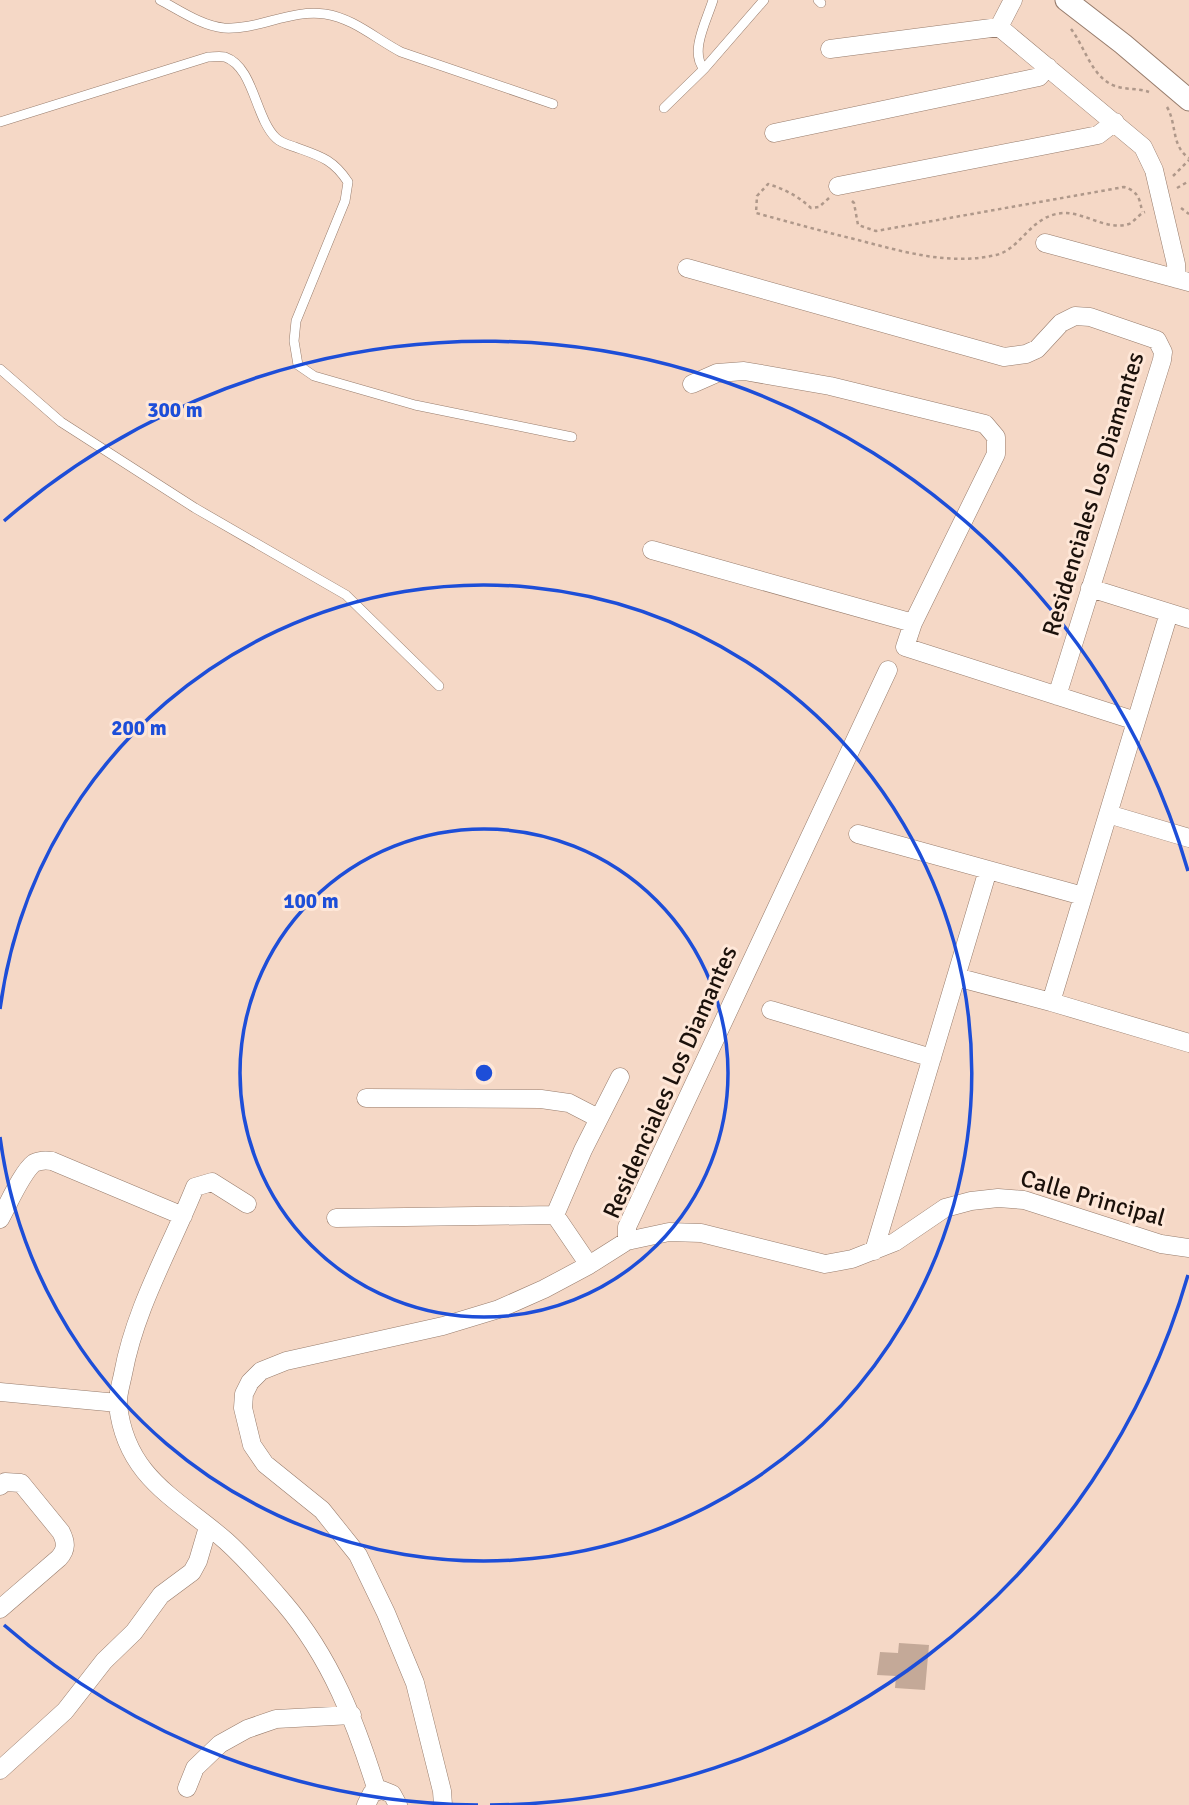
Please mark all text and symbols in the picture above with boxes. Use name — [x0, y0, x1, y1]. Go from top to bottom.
street label: Residenciales Los Diamantes — [1035, 348, 1151, 640]
text: 300 m — [147, 397, 203, 423]
text: 200 m — [111, 715, 167, 741]
text: 100 m — [283, 888, 339, 914]
street label: Residenciales Los Diamantes — [596, 941, 744, 1223]
centre of rings — [472, 1061, 496, 1085]
street label: Calle Principal — [1017, 1163, 1169, 1233]

